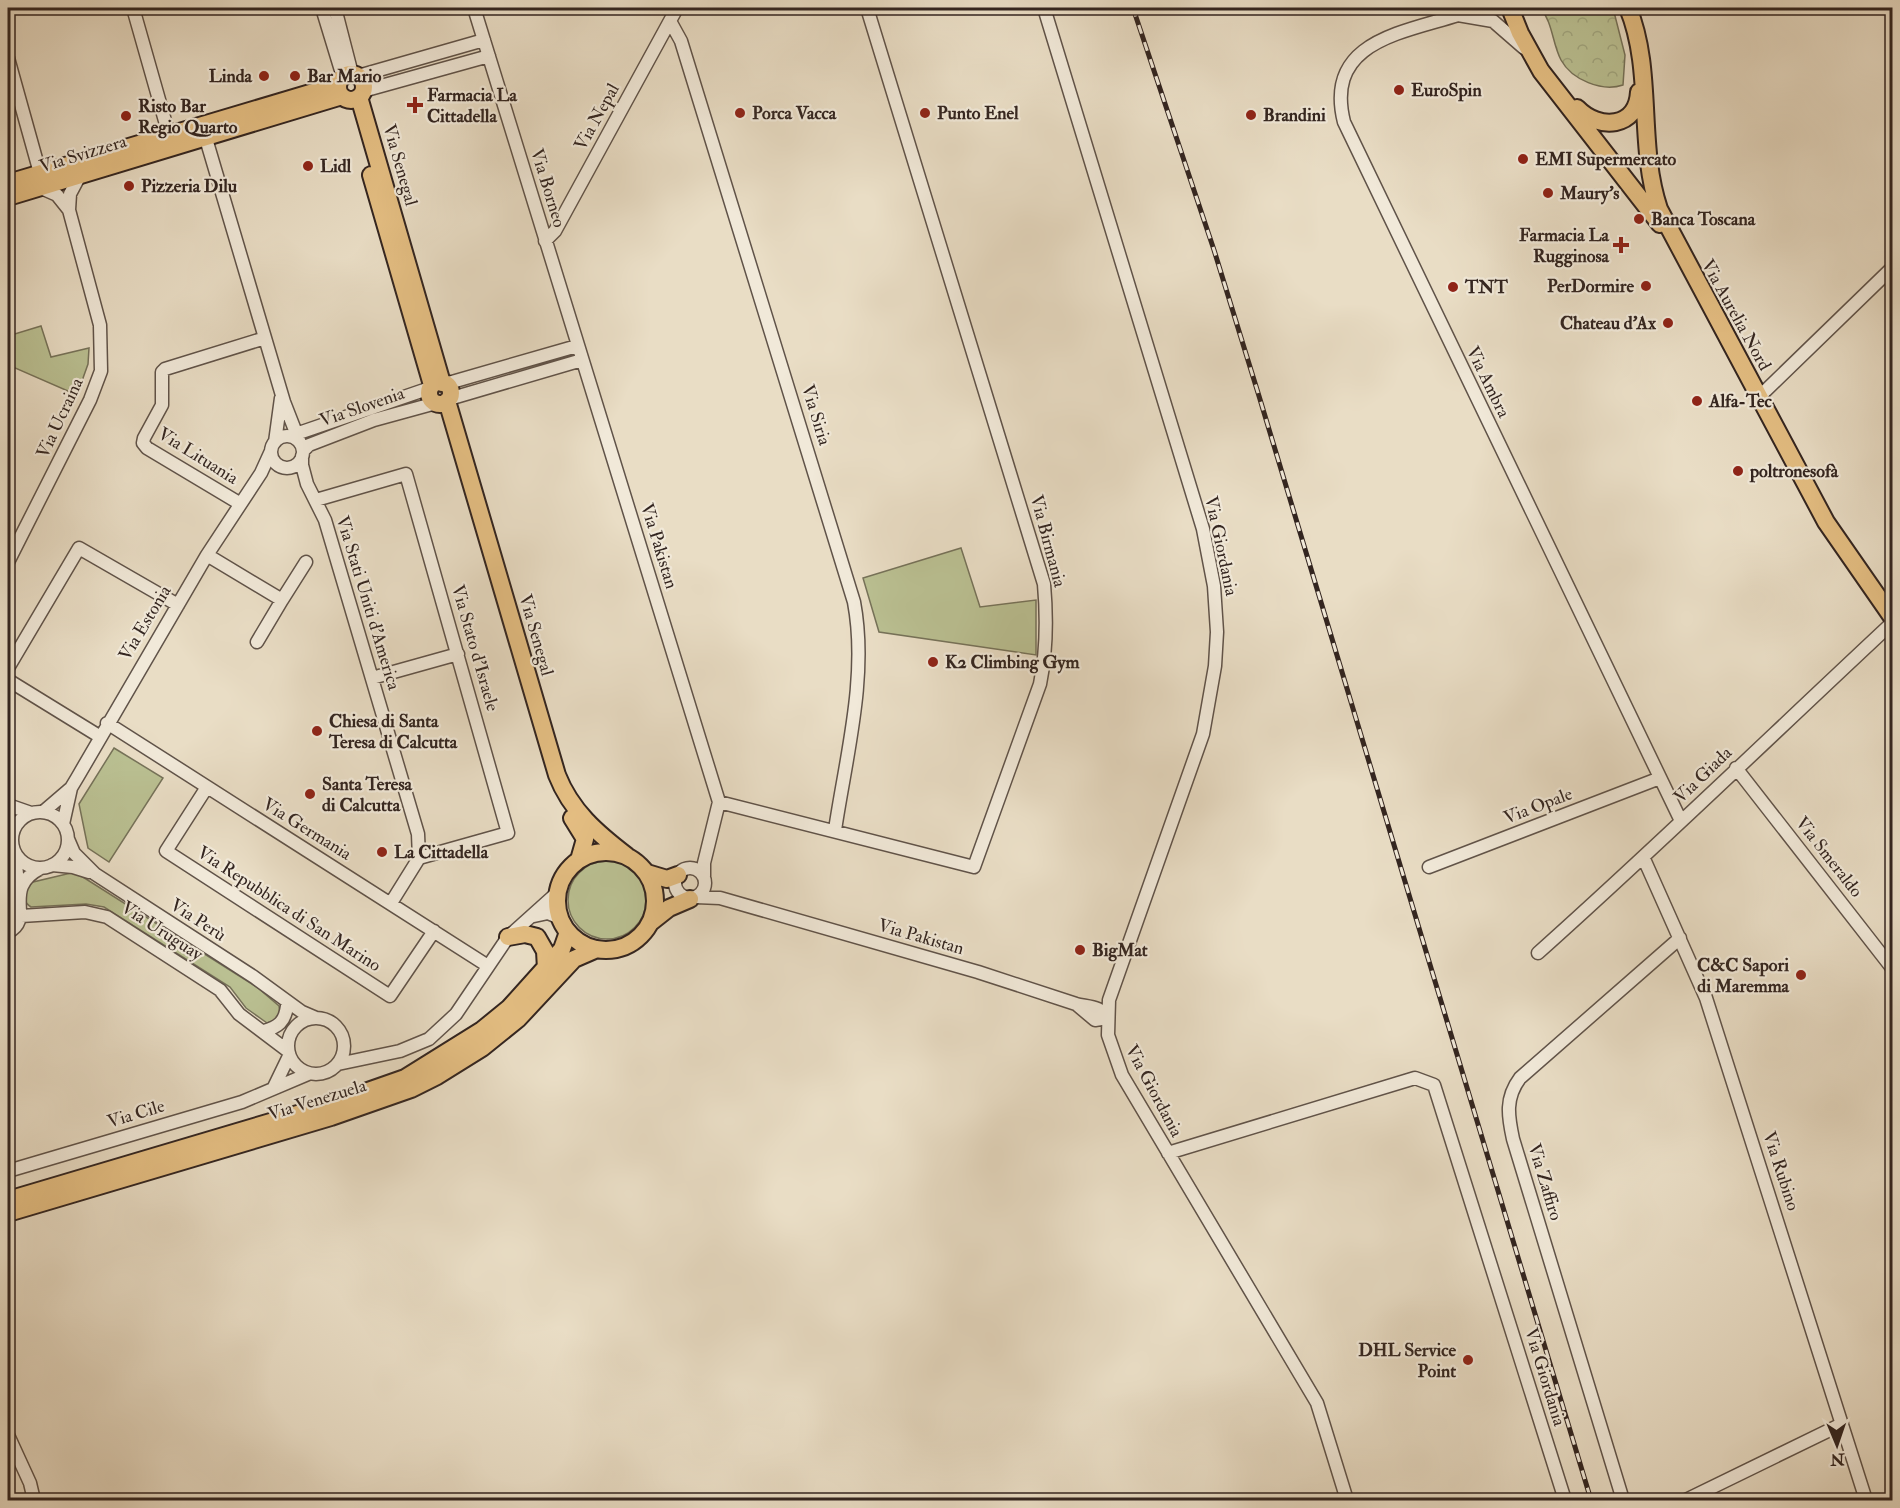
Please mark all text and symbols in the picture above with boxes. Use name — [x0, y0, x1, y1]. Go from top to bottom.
place label: Linda — [209, 65, 253, 88]
place label: Bar Mario — [307, 65, 382, 88]
marker: Linda — [257, 69, 271, 83]
marker: Bar Mario — [288, 69, 302, 83]
street label: Via Nepal — [569, 79, 625, 155]
place label: EuroSpin — [1411, 79, 1482, 102]
marker: EuroSpin — [1392, 83, 1406, 97]
place label: Farmacia La Cittadella — [427, 84, 518, 128]
place label: Risto Bar Regio Quarto — [138, 95, 238, 139]
marker: Farmacia La Cittadella — [408, 98, 422, 112]
place label: Porca Vacca — [752, 102, 837, 125]
place label: Punto Enel — [937, 102, 1019, 125]
place label: Brandini — [1263, 104, 1326, 127]
marker: Porca Vacca — [733, 106, 747, 120]
marker: Punto Enel — [918, 106, 932, 120]
marker: Brandini — [1244, 108, 1258, 122]
marker: Risto Bar Regio Quarto — [119, 109, 133, 123]
street label: Via Senegal — [377, 122, 423, 209]
street label: Via Svizzera — [37, 130, 130, 178]
street label: Via Borneo — [525, 146, 571, 231]
place label: EMI Supermercato — [1535, 148, 1677, 171]
marker: EMI Supermercato — [1516, 152, 1530, 166]
place label: Lidl — [320, 155, 352, 178]
marker: Lidl — [301, 159, 315, 173]
place label: Pizzeria Dilu — [141, 175, 238, 198]
marker: Pizzeria Dilu — [122, 179, 136, 193]
place label: Maury's — [1559, 182, 1620, 205]
marker: Maury's — [1541, 186, 1555, 200]
place label: Banca Toscana — [1651, 208, 1756, 231]
marker: Banca Toscana — [1632, 212, 1646, 226]
place label: Farmacia La Rugginosa — [1519, 224, 1610, 268]
marker: Farmacia La Rugginosa — [1614, 238, 1628, 252]
street label: Via Aurelia Nord — [1696, 255, 1776, 375]
place label: PerDormire — [1547, 275, 1634, 298]
place label: TNT — [1464, 276, 1509, 299]
marker: PerDormire — [1639, 279, 1653, 293]
marker: TNT — [1446, 280, 1460, 294]
place label: Chateau d'Ax — [1560, 312, 1657, 335]
marker: Chateau d'Ax — [1661, 316, 1675, 330]
street label: Via Ambra — [1461, 342, 1515, 422]
street label: Via Ucraina — [31, 374, 89, 462]
street label: Via Slovenia — [317, 382, 408, 432]
street label: Via Siria — [796, 382, 836, 449]
place label: Alfa-Tec — [1708, 390, 1773, 413]
marker: Alfa-Tec — [1690, 394, 1704, 408]
street label: Via Lituania — [154, 422, 243, 490]
place label: poltronesofà — [1749, 460, 1839, 483]
marker: poltronesofà — [1731, 464, 1745, 478]
street label: Via Birmania — [1025, 492, 1072, 590]
street label: Via Giordania — [1199, 494, 1243, 599]
street label: Via Pakistan — [635, 500, 683, 592]
street label: Via Stati Uniti d'America — [331, 513, 406, 693]
street label: Via Estonia — [114, 581, 177, 665]
street label: Via Stato d'Israele — [446, 582, 504, 714]
street label: Via Senegal — [513, 592, 559, 679]
place label: K2 Climbing Gym — [945, 651, 1080, 674]
marker: K2 Climbing Gym — [926, 655, 940, 669]
place label: Chiesa di Santa Teresa di Calcutta — [328, 710, 458, 754]
marker: Chiesa di Santa Teresa di Calcutta — [310, 724, 324, 738]
street label: Via Giada — [1669, 741, 1737, 808]
place label: Santa Teresa di Calcutta — [322, 773, 413, 817]
street label: Via Opale — [1500, 782, 1576, 830]
marker: Santa Teresa di Calcutta — [303, 787, 317, 801]
street label: Via Germania — [258, 793, 356, 866]
street label: Via Smeraldo — [1790, 812, 1868, 902]
street label: Via Repubblica di San Marino — [193, 841, 386, 977]
place label: La Cittadella — [394, 841, 489, 864]
marker: La Cittadella — [375, 845, 389, 859]
street label: Via Perù — [166, 893, 230, 947]
street label: Via Uruguay — [117, 896, 208, 967]
street label: Via Pakistan — [875, 914, 967, 960]
place label: BigMat — [1092, 939, 1148, 962]
marker: BigMat — [1073, 943, 1087, 957]
place label: C&C Sapori di Maremma — [1697, 954, 1790, 998]
marker: C&C Sapori di Maremma — [1794, 968, 1808, 982]
street label: Via Giordania — [1120, 1041, 1188, 1142]
street label: Via Venezuela — [265, 1074, 370, 1126]
street label: Via Cile — [105, 1094, 168, 1134]
street label: Via Rubino — [1757, 1128, 1805, 1214]
street label: Via Zaffiro — [1522, 1141, 1568, 1224]
street label: Via Giordania — [1519, 1325, 1571, 1429]
place label: DHL Service Point — [1358, 1339, 1456, 1383]
marker: DHL Service Point — [1461, 1353, 1475, 1367]
north arrow — [1807, 1415, 1867, 1475]
text: N — [1829, 1449, 1846, 1469]

